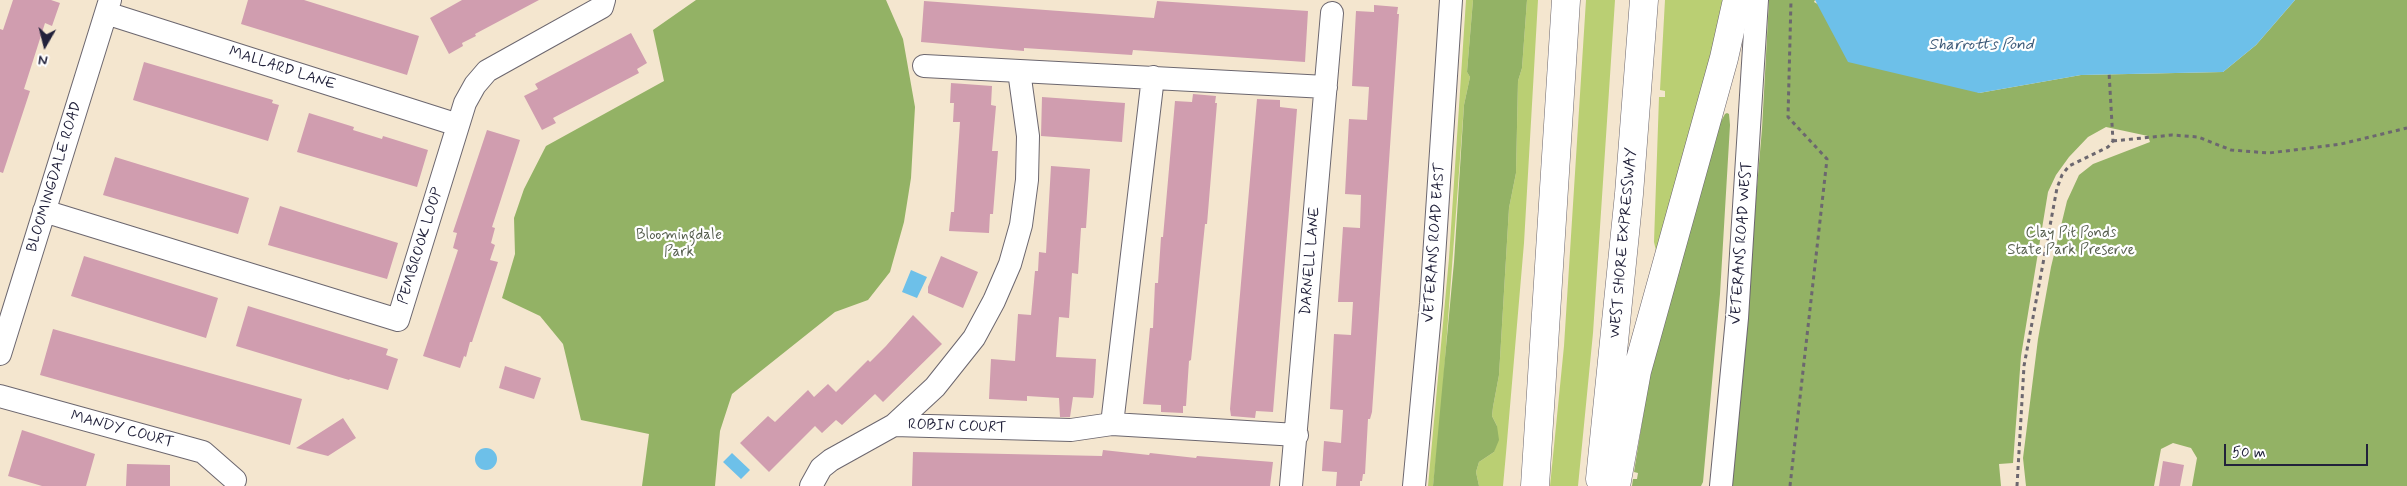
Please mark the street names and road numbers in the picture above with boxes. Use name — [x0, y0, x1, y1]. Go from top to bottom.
street label: MALLARD LANE — [226, 43, 338, 95]
street label: BLOOMINGDALE ROAD — [24, 100, 86, 254]
street label: WEST SHORE EXPRESSWAY — [1607, 147, 1641, 339]
street label: VETERANS ROAD WEST — [1727, 161, 1757, 325]
street label: VETERANS ROAD EAST — [1420, 163, 1450, 323]
street label: PEMBROOK LOOP — [395, 185, 447, 307]
street label: DARNELL LANE — [1297, 206, 1325, 316]
street label: MANDY COURT — [69, 408, 175, 452]
street label: ROBIN COURT — [908, 416, 1006, 438]

